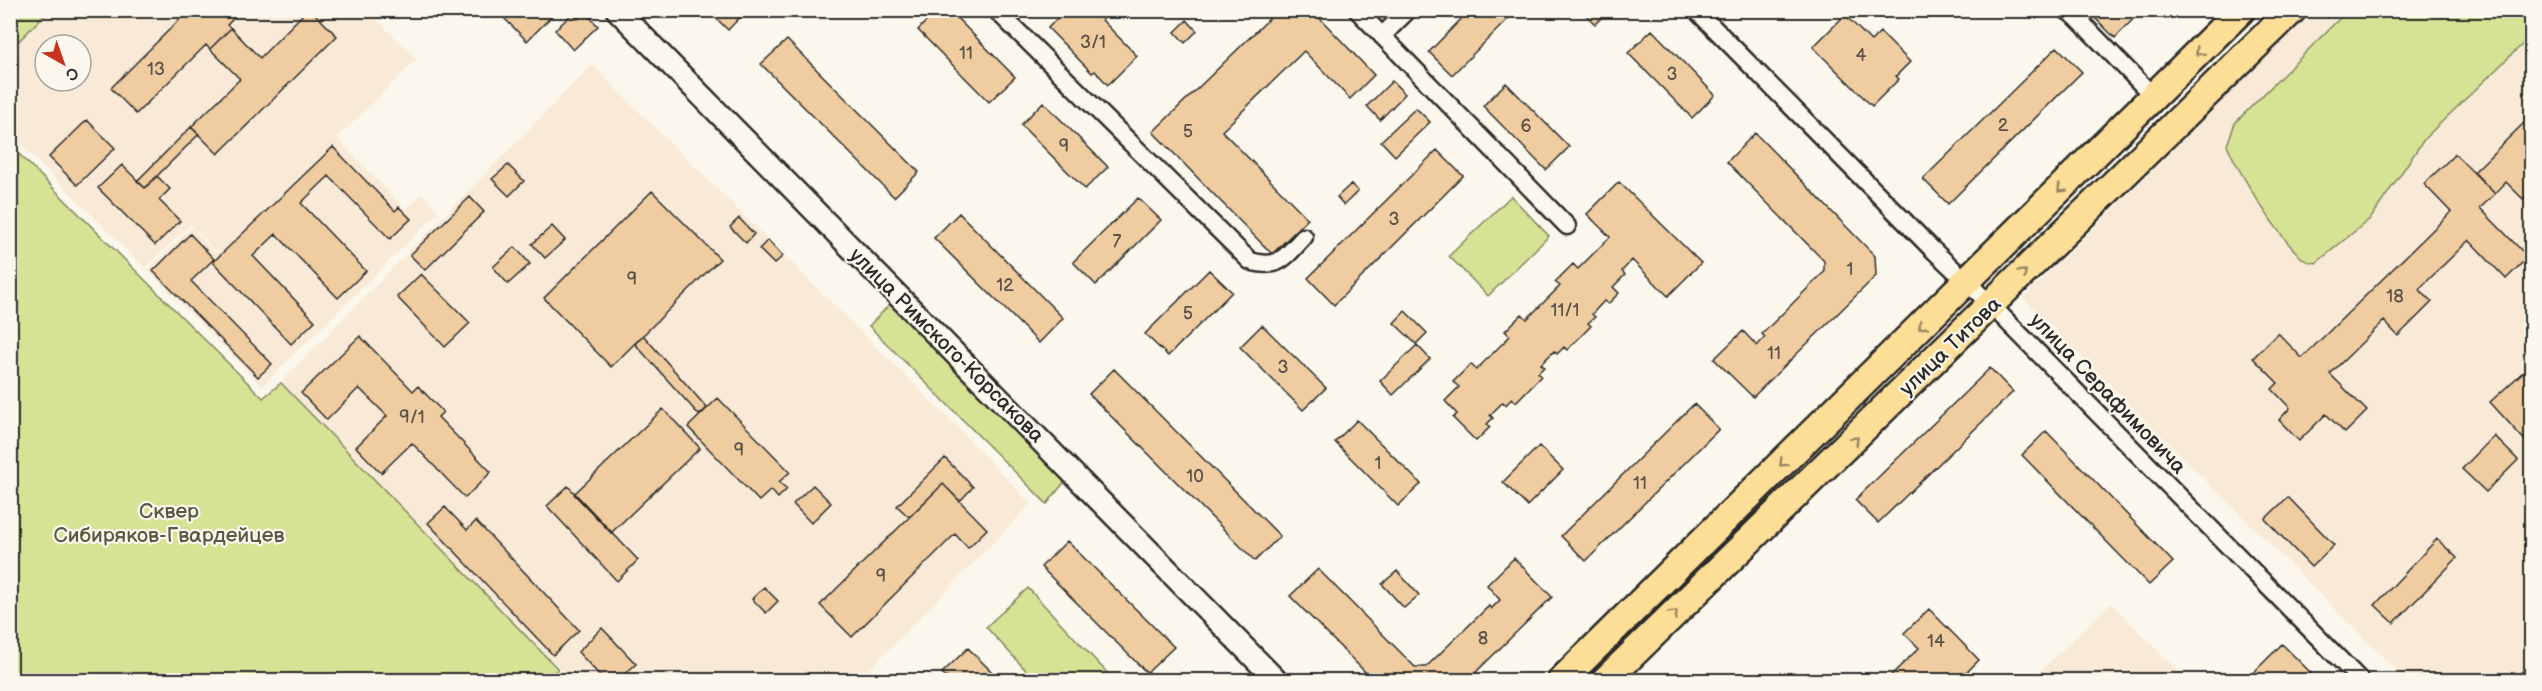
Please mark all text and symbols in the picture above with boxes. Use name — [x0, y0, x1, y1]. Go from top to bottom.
house number: 3/1 — [1080, 32, 1106, 53]
north arrow — [33, 33, 93, 93]
house number: 11 — [959, 43, 973, 64]
one-way arrow — [2196, 44, 2207, 55]
house number: 4 — [1856, 45, 1867, 66]
house number: 13 — [147, 59, 165, 80]
text: С — [61, 62, 82, 84]
house number: 3 — [1666, 64, 1678, 85]
house number: 2 — [1998, 115, 2009, 136]
house number: 6 — [1521, 116, 1532, 137]
house number: 5 — [1183, 121, 1193, 142]
house number: 9 — [1059, 136, 1069, 157]
one-way arrow — [2057, 182, 2067, 193]
house number: 3 — [1388, 209, 1400, 230]
house number: 7 — [1113, 231, 1122, 252]
street label: улица Римского-Корсакова — [844, 243, 1050, 448]
house number: 1 — [1847, 259, 1853, 280]
house number: 9 — [627, 269, 637, 290]
one-way arrow — [2016, 270, 2027, 281]
house number: 12 — [996, 275, 1014, 296]
house number: 18 — [2386, 286, 2404, 307]
street label: улица Титова — [1894, 291, 2007, 401]
house number: 11/1 — [1550, 300, 1580, 321]
house number: 5 — [1183, 303, 1193, 324]
street label: улица Серафимовича — [2024, 308, 2191, 479]
one-way arrow — [1919, 319, 1930, 330]
house number: 11 — [1767, 343, 1781, 364]
house number: 3 — [1277, 357, 1289, 378]
house number: 9/1 — [399, 407, 425, 428]
one-way arrow — [1847, 436, 1858, 447]
house number: 9 — [734, 440, 744, 461]
house number: 1 — [1375, 453, 1381, 474]
one-way arrow — [1780, 456, 1790, 467]
house number: 10 — [1186, 466, 1204, 487]
house number: 11 — [1633, 473, 1647, 494]
park label: Сквер Сибиряков-Гвардейцев — [54, 499, 284, 548]
house number: 9 — [876, 566, 886, 587]
one-way arrow — [1667, 610, 1677, 621]
house number: 8 — [1478, 628, 1488, 649]
house number: 14 — [1927, 631, 1945, 652]

